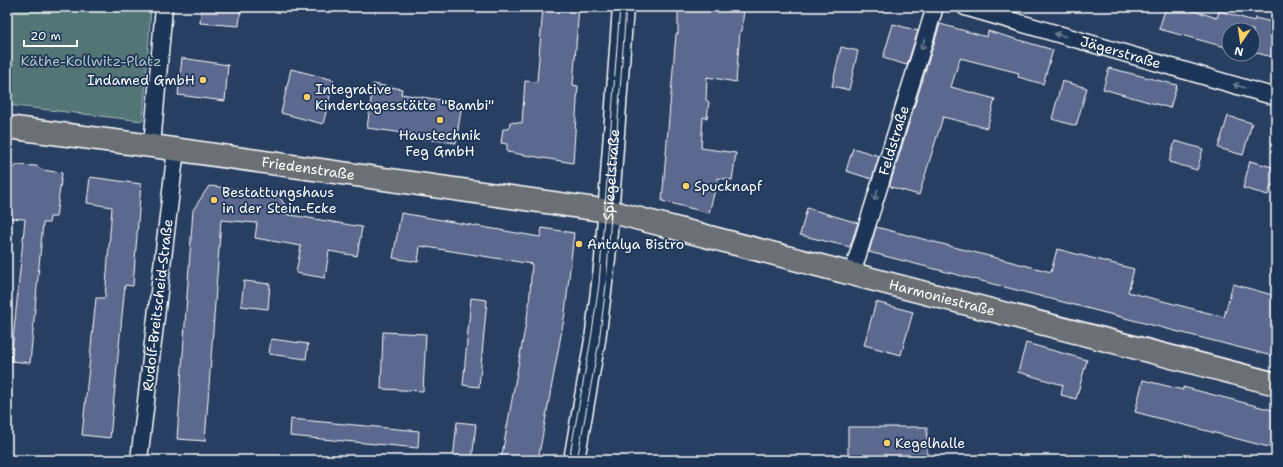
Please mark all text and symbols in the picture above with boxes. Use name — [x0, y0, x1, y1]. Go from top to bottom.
scale bar — [24, 22, 77, 48]
north arrow — [1221, 22, 1261, 62]
text: 20 m — [30, 28, 61, 44]
one-way arrow — [1054, 30, 1067, 38]
street label: Jägerstraße — [1078, 32, 1163, 72]
one-way arrow — [919, 38, 926, 51]
text: N — [1233, 43, 1245, 60]
park label: Käthe-Kollwitz-Platz — [21, 52, 161, 70]
place label: Indamed GmbH — [87, 71, 195, 89]
marker: Indamed GmbH — [198, 75, 208, 85]
place label: Integrative Kindertagesstätte "Bambi" — [315, 80, 494, 114]
one-way arrow — [1232, 82, 1245, 89]
marker: Integrative Kindertagesstätte "Bambi" — [302, 92, 312, 102]
street label: Feldstraße — [874, 103, 913, 177]
marker: Haustechnik Feg GmbH — [435, 115, 445, 125]
place label: Haustechnik Feg GmbH — [399, 126, 481, 160]
street label: Spiegelstraße — [599, 128, 623, 221]
street label: Friedenstraße — [260, 153, 356, 184]
place label: Spucknapf — [694, 177, 763, 195]
marker: Spucknapf — [681, 181, 691, 191]
place label: Bestattungshaus in der Stein-Ecke — [222, 183, 337, 217]
one-way arrow — [872, 188, 879, 201]
marker: Bestattungshaus in der Stein-Ecke — [209, 195, 219, 205]
street label: Rudolf-Breitscheid-Straße — [138, 218, 177, 392]
place label: Antalya Bistro — [587, 235, 684, 253]
marker: Antalya Bistro — [574, 239, 584, 249]
street label: Harmoniestraße — [887, 275, 997, 320]
place label: Kegelhalle — [895, 434, 965, 452]
marker: Kegelhalle — [882, 438, 892, 448]

